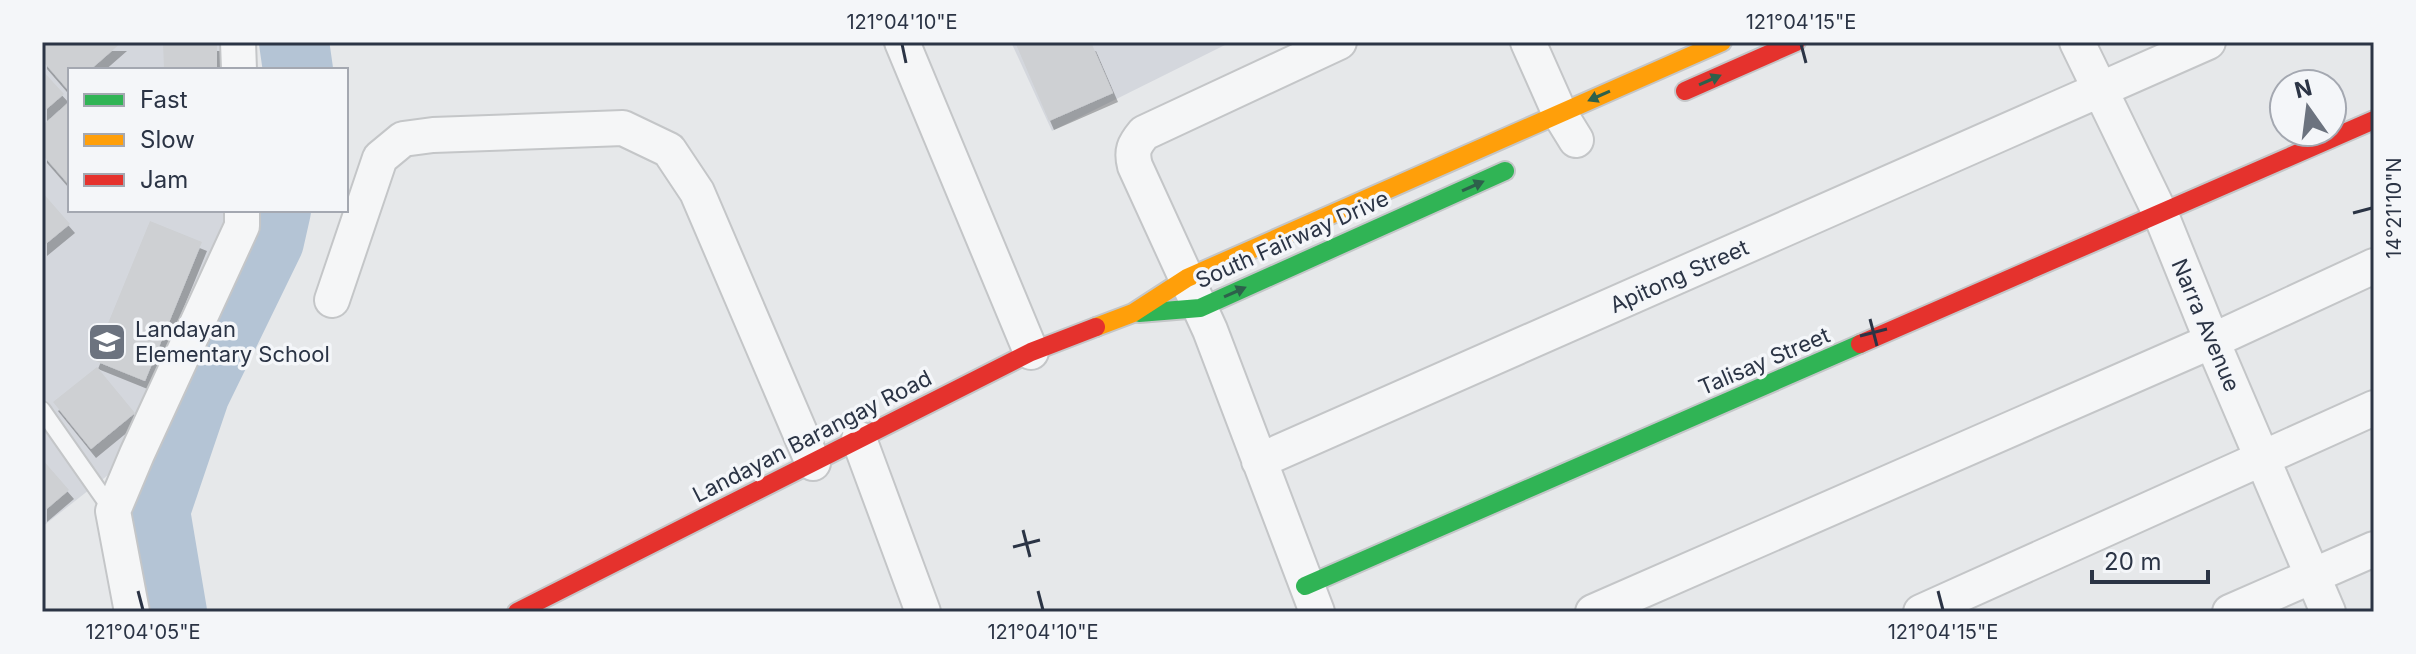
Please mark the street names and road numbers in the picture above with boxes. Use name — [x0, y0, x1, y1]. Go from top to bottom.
street label: South Fairway Drive — [1191, 185, 1393, 293]
street label: Apitong Street — [1606, 234, 1752, 318]
street label: Narra Avenue — [2166, 255, 2246, 395]
street label: Talisay Street — [1695, 322, 1833, 400]
street label: Landayan Barangay Road — [688, 364, 936, 508]

